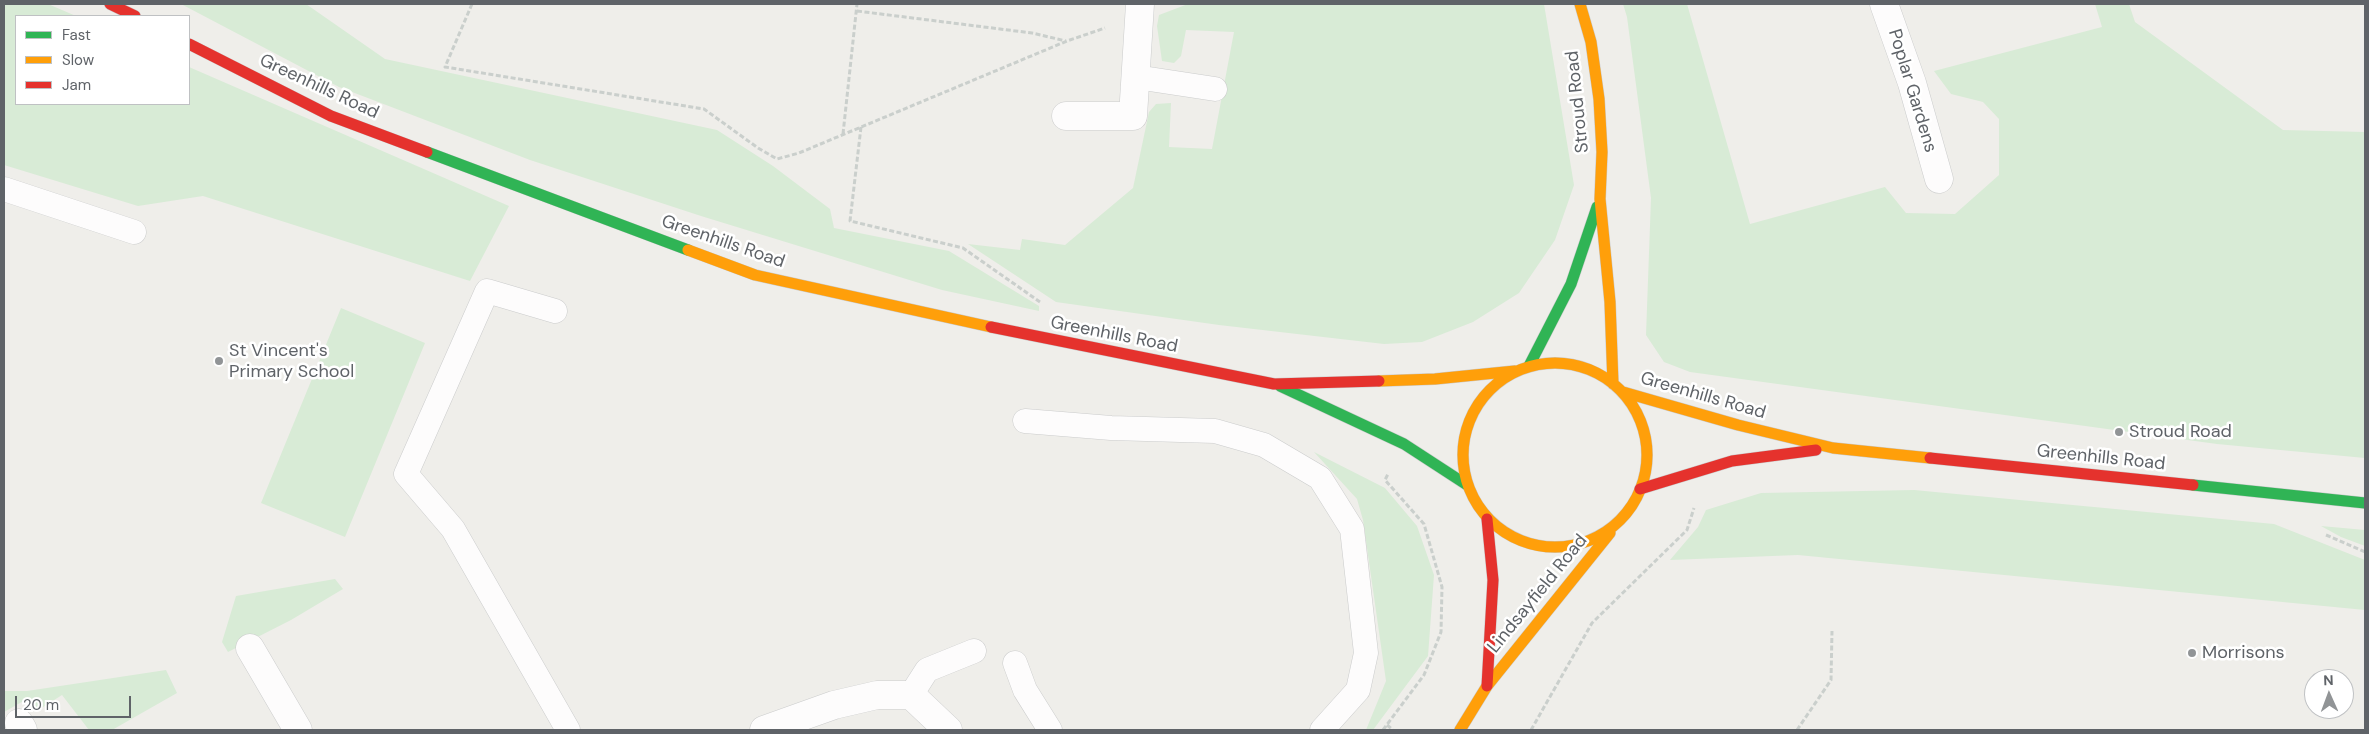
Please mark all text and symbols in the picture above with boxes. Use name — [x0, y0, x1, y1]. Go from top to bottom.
legend — [15, 15, 190, 105]
text: Fast — [62, 25, 91, 45]
street label: Poplar Gardens — [1883, 27, 1941, 155]
text: Slow — [62, 50, 94, 70]
street label: Greenhills Road — [256, 50, 382, 124]
street label: Stroud Road — [1562, 50, 1594, 154]
text: Jam — [62, 75, 91, 95]
street label: Greenhills Road — [658, 211, 788, 273]
street label: Greenhills Road — [1049, 312, 1179, 358]
place label: St Vincent's Primary School — [229, 340, 354, 382]
marker: St Vincent's Primary School — [213, 355, 225, 367]
street label: Greenhills Road — [1638, 368, 1768, 424]
place label: Stroud Road — [2129, 421, 2232, 443]
marker: Stroud Road — [2113, 426, 2125, 438]
street label: Greenhills Road — [2036, 441, 2166, 475]
street label: Lindsayfield Road — [1484, 530, 1592, 658]
place label: Morrisons — [2202, 642, 2285, 664]
marker: Morrisons — [2186, 647, 2198, 659]
north arrow — [2304, 669, 2354, 719]
text: N — [2323, 671, 2334, 689]
scale bar — [18, 686, 134, 718]
text: 20 m — [23, 695, 59, 715]

